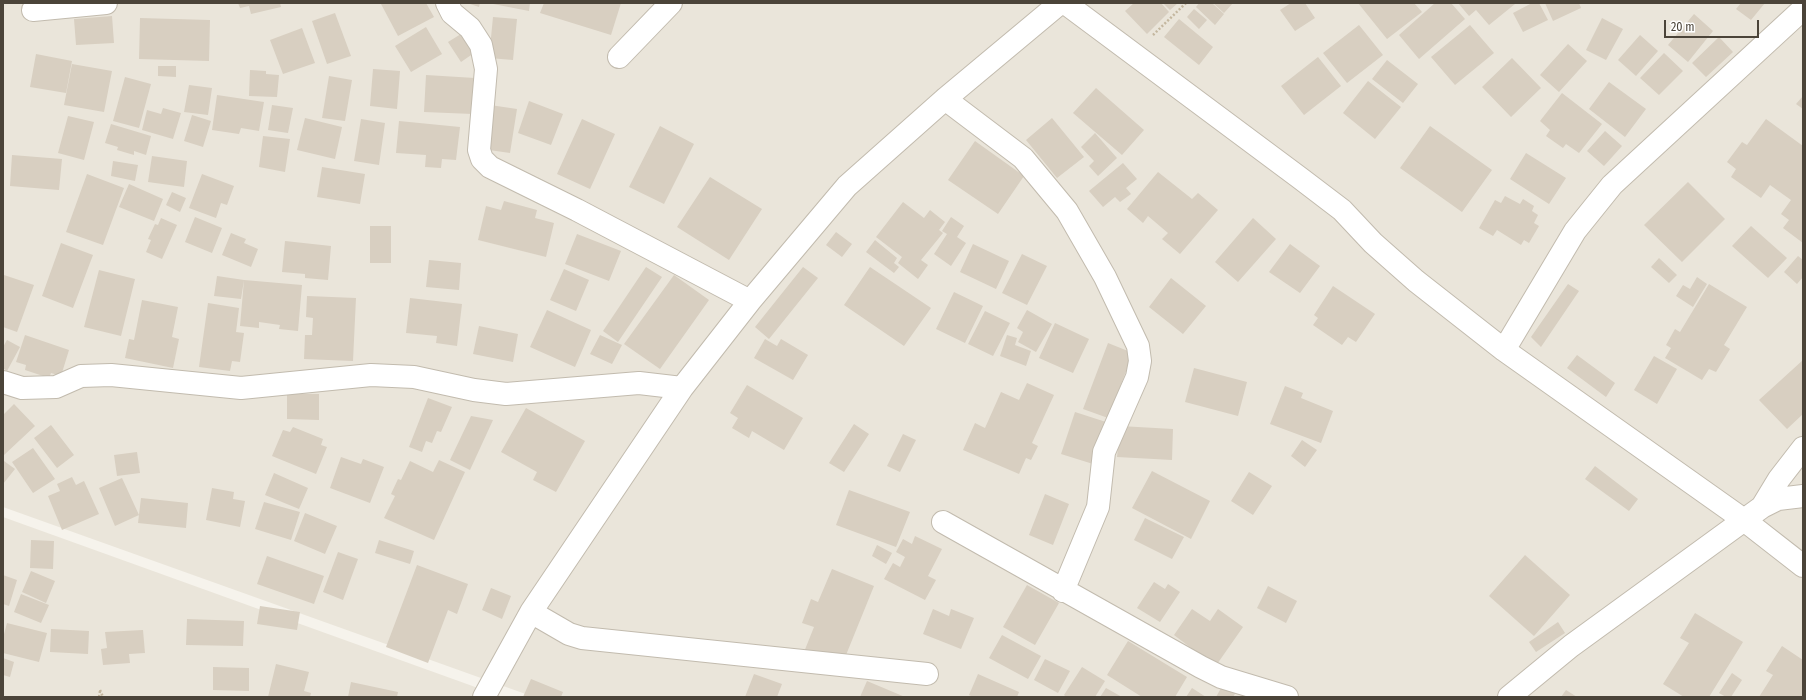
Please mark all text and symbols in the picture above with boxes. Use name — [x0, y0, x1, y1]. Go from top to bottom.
scale bar — [1666, 12, 1761, 38]
text: 20 m — [1671, 20, 1695, 34]

